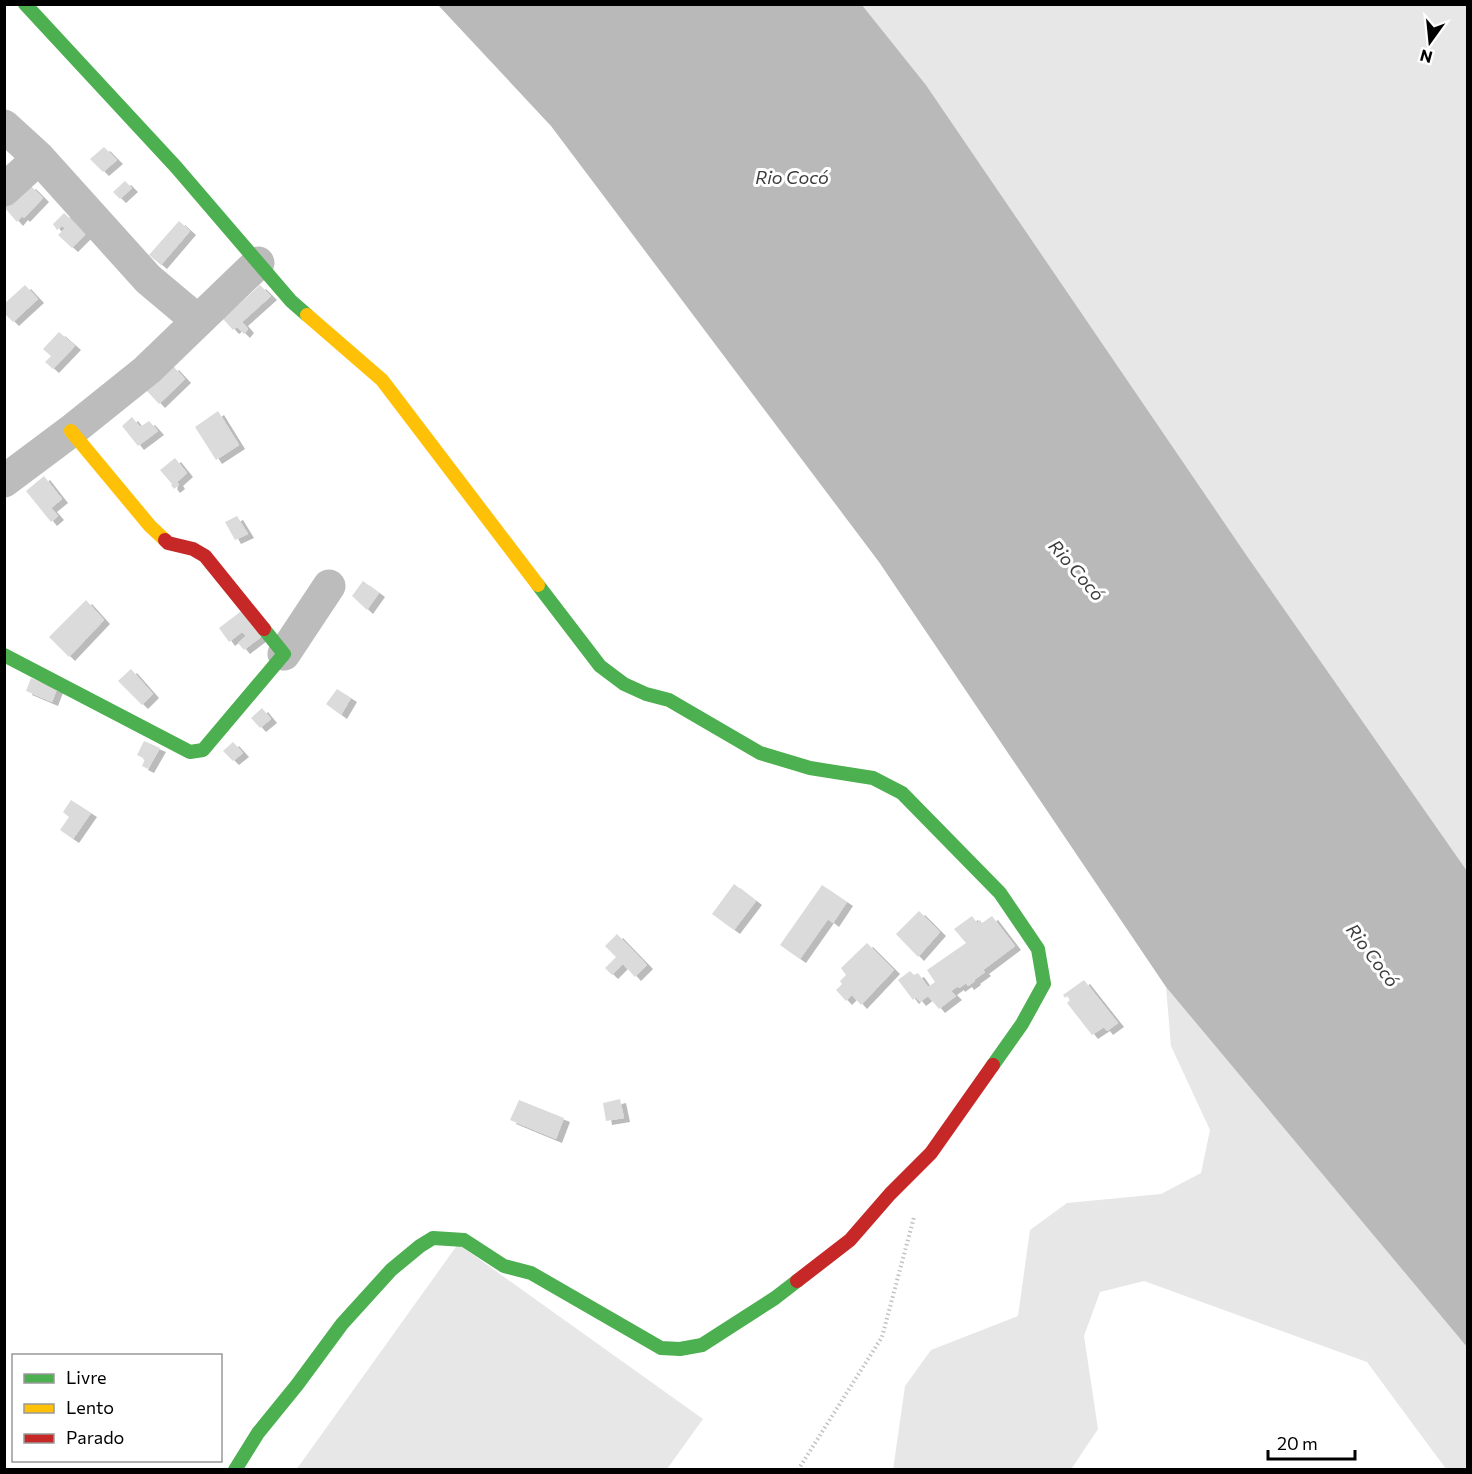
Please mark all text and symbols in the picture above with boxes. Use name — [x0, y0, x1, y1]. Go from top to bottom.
north arrow — [1400, 12, 1460, 72]
text: N — [1418, 46, 1434, 68]
water label: Rio Cocó — [755, 166, 829, 188]
water label: Rio Cocó — [1045, 535, 1110, 605]
water label: Rio Cocó — [1342, 919, 1404, 991]
legend — [12, 1354, 222, 1462]
text: Livre — [66, 1366, 107, 1388]
text: Lento — [66, 1396, 114, 1418]
scale bar — [1268, 1423, 1355, 1461]
text: Parado — [66, 1426, 124, 1448]
text: 20 m — [1277, 1432, 1318, 1454]

